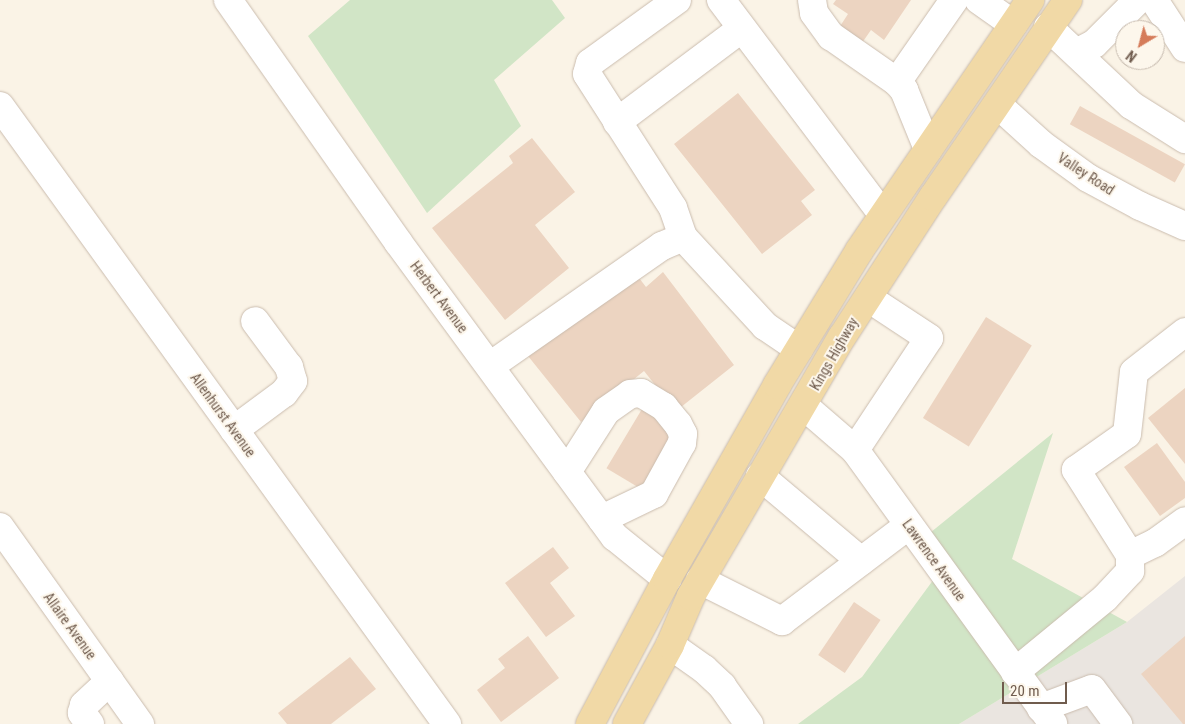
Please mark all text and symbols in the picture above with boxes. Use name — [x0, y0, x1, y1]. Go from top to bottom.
north arrow — [1115, 20, 1165, 70]
text: N — [1123, 47, 1140, 65]
street label: Valley Road — [1054, 149, 1118, 199]
street label: Herbert Avenue — [407, 258, 471, 336]
street label: Kings Highway — [806, 315, 862, 393]
street label: Allenhurst Avenue — [187, 370, 259, 460]
street label: Lawrence Avenue — [899, 516, 969, 604]
street label: Allaire Avenue — [40, 589, 100, 663]
scale bar — [1005, 672, 1070, 704]
text: 20 m — [1010, 682, 1040, 700]

